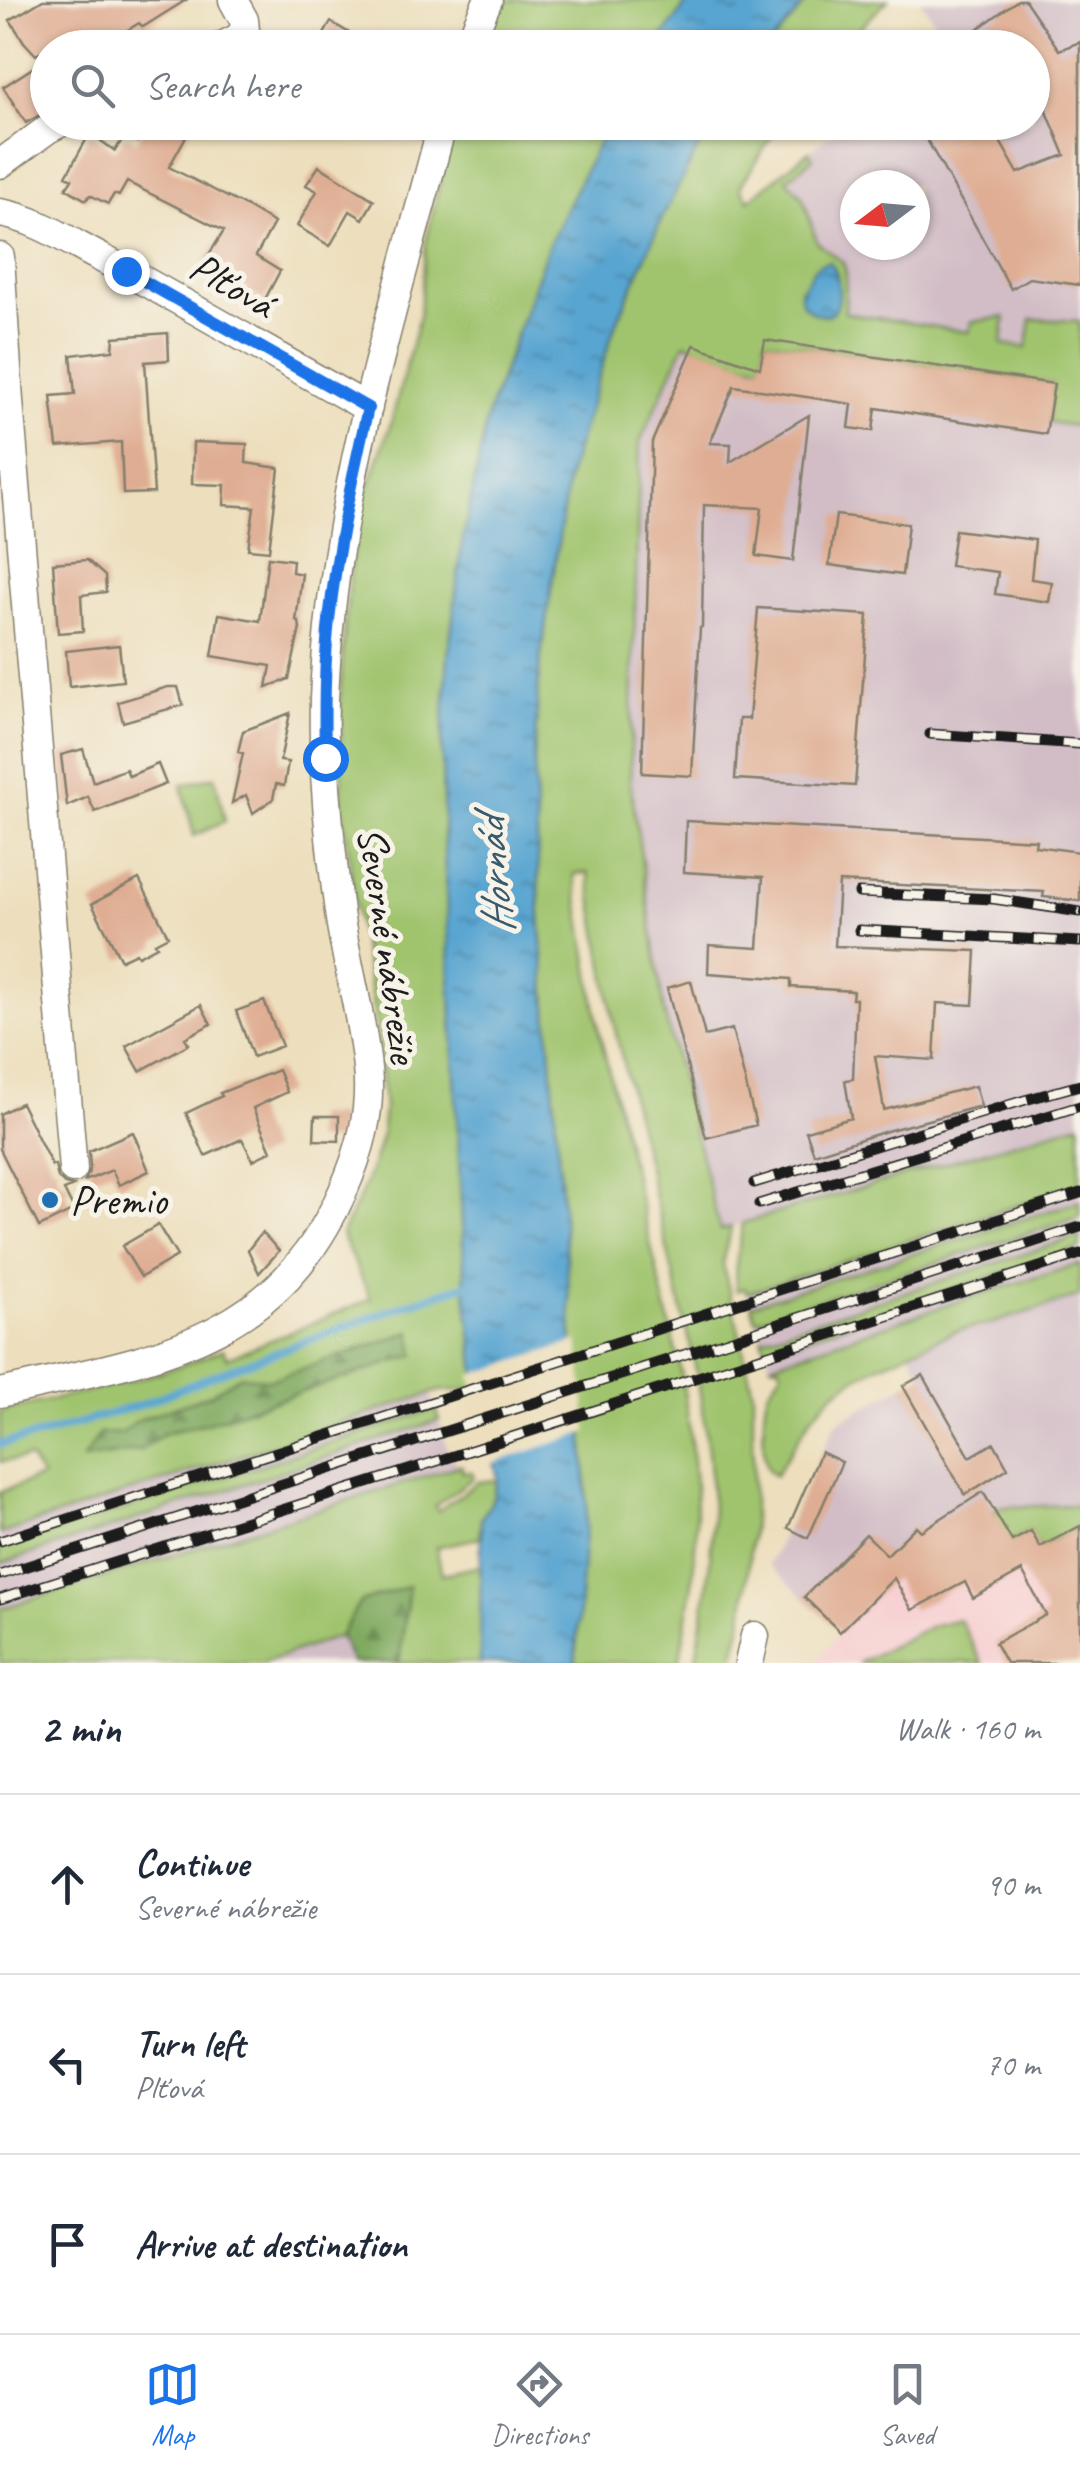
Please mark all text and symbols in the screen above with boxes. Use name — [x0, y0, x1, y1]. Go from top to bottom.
search box — [30, 30, 1050, 140]
icon: search — [65, 58, 120, 113]
text: Search here — [145, 62, 300, 109]
north arrow — [840, 170, 930, 260]
street label: Plťová — [180, 240, 287, 332]
route end — [104, 249, 150, 295]
route start — [303, 736, 349, 782]
water label: Hornád — [459, 803, 527, 936]
street label: Severné nábrežie — [345, 824, 431, 1069]
place label: Premio — [70, 1174, 169, 1227]
marker: Premio — [39, 1189, 61, 1211]
text: 2 min — [40, 1702, 120, 1755]
text: Walk · 160 m — [896, 1708, 1040, 1749]
text: Continue — [135, 1840, 249, 1887]
icon: ahead — [40, 1857, 95, 1912]
text: 90 m — [986, 1864, 1040, 1905]
text: Severné nábrežie — [135, 1887, 316, 1928]
text: Turn left — [135, 2020, 245, 2067]
icon: left — [40, 2037, 95, 2092]
text: 70 m — [986, 2044, 1040, 2085]
text: Plťová — [135, 2067, 203, 2108]
icon: arrive — [40, 2217, 95, 2272]
text: Arrive at destination — [135, 2221, 407, 2268]
tab: Map — [145, 2357, 200, 2452]
tab: Directions — [491, 2357, 589, 2452]
tab: Saved — [880, 2357, 935, 2452]

